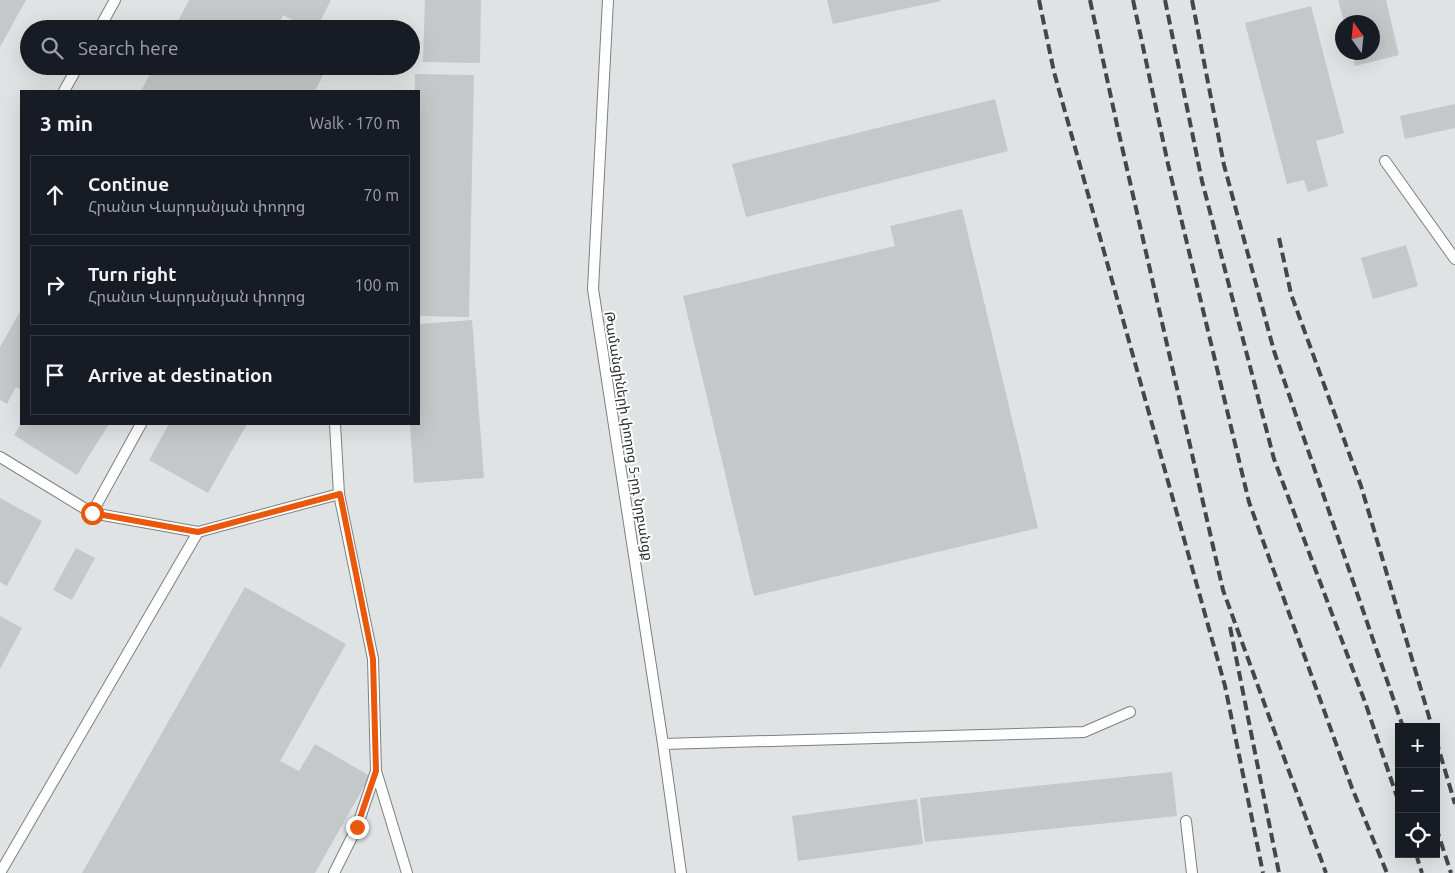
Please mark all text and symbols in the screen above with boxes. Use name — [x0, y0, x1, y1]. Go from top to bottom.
north arrow — [1335, 15, 1380, 60]
search box — [20, 20, 420, 75]
icon: search — [38, 34, 66, 62]
text: Search here — [78, 37, 178, 59]
text: 3 min — [40, 111, 93, 135]
text: Walk · 170 m — [309, 114, 400, 132]
text: Continue — [88, 173, 169, 195]
icon: ahead — [41, 181, 69, 209]
text: 70 m — [363, 186, 399, 204]
text: Հրանտ Վարդանյան փողոց — [88, 197, 305, 215]
text: Turn right — [88, 263, 176, 285]
icon: right — [41, 271, 69, 299]
text: 100 m — [354, 276, 399, 294]
text: Հրանտ Վարդանյան փողոց — [88, 287, 305, 305]
street label: Թամանցիների փողոց 5-րդ նրբանցք — [601, 310, 657, 562]
icon: arrive — [41, 361, 69, 389]
text: Arrive at destination — [88, 364, 273, 386]
route start — [81, 502, 104, 525]
map controls — [1395, 723, 1440, 858]
button: + — [1395, 723, 1440, 768]
button: − — [1395, 768, 1440, 813]
button: locate — [1395, 813, 1440, 858]
route end — [346, 816, 369, 839]

